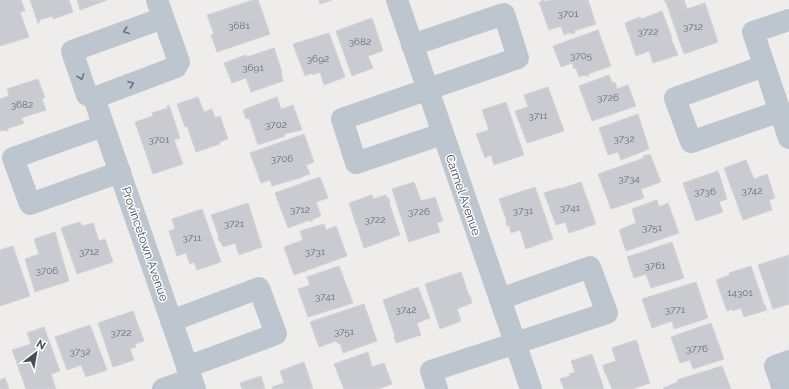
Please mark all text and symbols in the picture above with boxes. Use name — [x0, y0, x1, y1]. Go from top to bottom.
house number: 3701 — [558, 8, 579, 19]
house number: 3681 — [228, 20, 251, 31]
house number: 3712 — [683, 21, 703, 32]
house number: 3722 — [637, 26, 659, 37]
one-way arrow — [123, 27, 130, 35]
house number: 3682 — [349, 36, 371, 47]
house number: 3705 — [570, 50, 593, 61]
house number: 3692 — [307, 53, 329, 64]
house number: 3691 — [242, 62, 264, 73]
one-way arrow — [76, 74, 84, 81]
one-way arrow — [127, 81, 134, 89]
house number: 3726 — [597, 92, 619, 103]
house number: 3682 — [11, 99, 33, 110]
house number: 3711 — [528, 110, 548, 121]
house number: 3702 — [265, 119, 287, 130]
house number: 3732 — [613, 133, 635, 144]
house number: 3701 — [149, 134, 170, 145]
house number: 3706 — [271, 153, 293, 164]
street label: Carmel Avenue — [443, 153, 483, 237]
house number: 3734 — [618, 173, 640, 184]
street label: Provincetown Avenue — [119, 185, 171, 303]
house number: 3742 — [742, 185, 762, 196]
house number: 3736 — [694, 186, 716, 197]
house number: 3741 — [560, 202, 581, 213]
house number: 3712 — [290, 204, 310, 215]
house number: 3731 — [513, 205, 534, 216]
house number: 3726 — [408, 206, 430, 217]
house number: 3722 — [364, 214, 386, 225]
house number: 3721 — [224, 218, 245, 229]
house number: 3751 — [642, 222, 663, 233]
house number: 3711 — [182, 232, 202, 243]
house number: 3712 — [79, 246, 99, 257]
house number: 3731 — [305, 246, 326, 257]
house number: 3761 — [645, 260, 666, 271]
house number: 3706 — [36, 265, 58, 276]
house number: 14301 — [727, 287, 753, 298]
house number: 3741 — [315, 291, 336, 302]
house number: 3742 — [396, 304, 416, 315]
house number: 3771 — [665, 304, 686, 315]
house number: 3751 — [334, 326, 355, 337]
house number: 3722 — [110, 327, 132, 338]
north arrow — [16, 333, 56, 373]
text: N — [34, 337, 48, 353]
house number: 3776 — [686, 343, 708, 354]
house number: 3732 — [69, 346, 91, 357]

